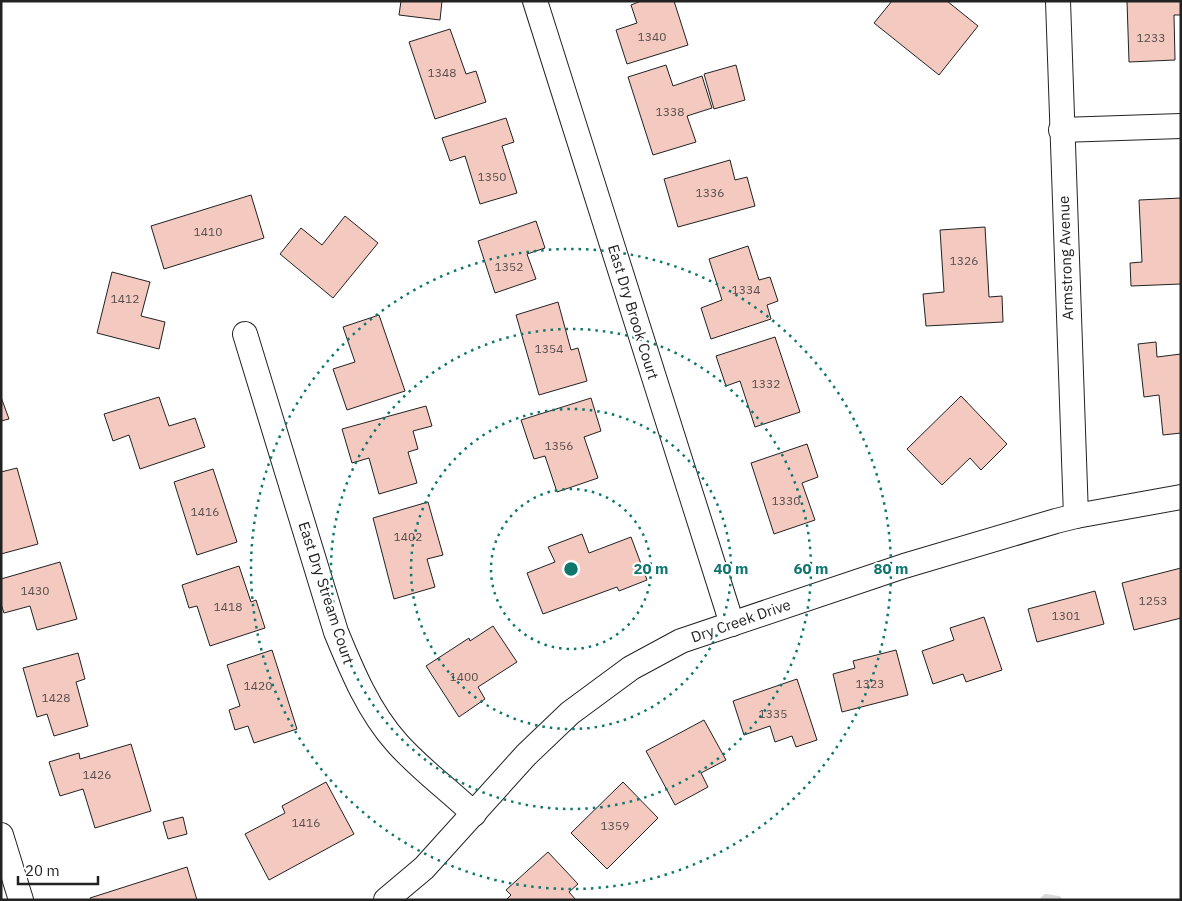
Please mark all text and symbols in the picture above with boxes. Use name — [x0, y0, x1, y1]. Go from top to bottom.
house number: 1340 — [638, 29, 666, 44]
house number: 1233 — [1137, 30, 1165, 45]
house number: 1348 — [428, 65, 456, 80]
house number: 1338 — [656, 104, 684, 119]
house number: 1350 — [478, 169, 506, 184]
house number: 1336 — [696, 185, 724, 200]
street label: Armstrong Avenue — [1054, 195, 1077, 321]
house number: 1410 — [194, 224, 222, 239]
street label: East Dry Brook Court — [604, 242, 663, 382]
house number: 1326 — [950, 253, 978, 268]
house number: 1352 — [495, 259, 523, 274]
house number: 1334 — [732, 282, 760, 297]
house number: 1412 — [111, 291, 139, 306]
house number: 1354 — [535, 341, 563, 356]
house number: 1332 — [752, 376, 780, 391]
house number: 1356 — [545, 438, 573, 453]
house number: 1330 — [772, 493, 800, 508]
house number: 1416 — [191, 504, 219, 519]
street label: East Dry Stream Court — [294, 519, 359, 667]
house number: 1402 — [394, 529, 422, 544]
text: 20 m — [634, 559, 668, 578]
text: 40 m — [714, 559, 748, 578]
text: 60 m — [794, 559, 828, 578]
text: 80 m — [874, 559, 908, 578]
centre of rings — [562, 560, 580, 578]
house number: 1430 — [21, 583, 49, 598]
house number: 1253 — [1139, 593, 1167, 608]
street label: Dry Creek Drive — [688, 595, 793, 646]
house number: 1418 — [214, 599, 242, 614]
house number: 1301 — [1052, 608, 1080, 623]
house number: 1400 — [450, 669, 478, 684]
house number: 1323 — [856, 676, 884, 691]
house number: 1420 — [244, 678, 272, 693]
house number: 1428 — [42, 690, 70, 705]
house number: 1335 — [759, 706, 787, 721]
house number: 1426 — [83, 767, 111, 782]
house number: 1416 — [292, 815, 320, 830]
house number: 1359 — [601, 818, 629, 833]
scale bar — [18, 854, 98, 886]
text: 20 m — [25, 861, 60, 880]

